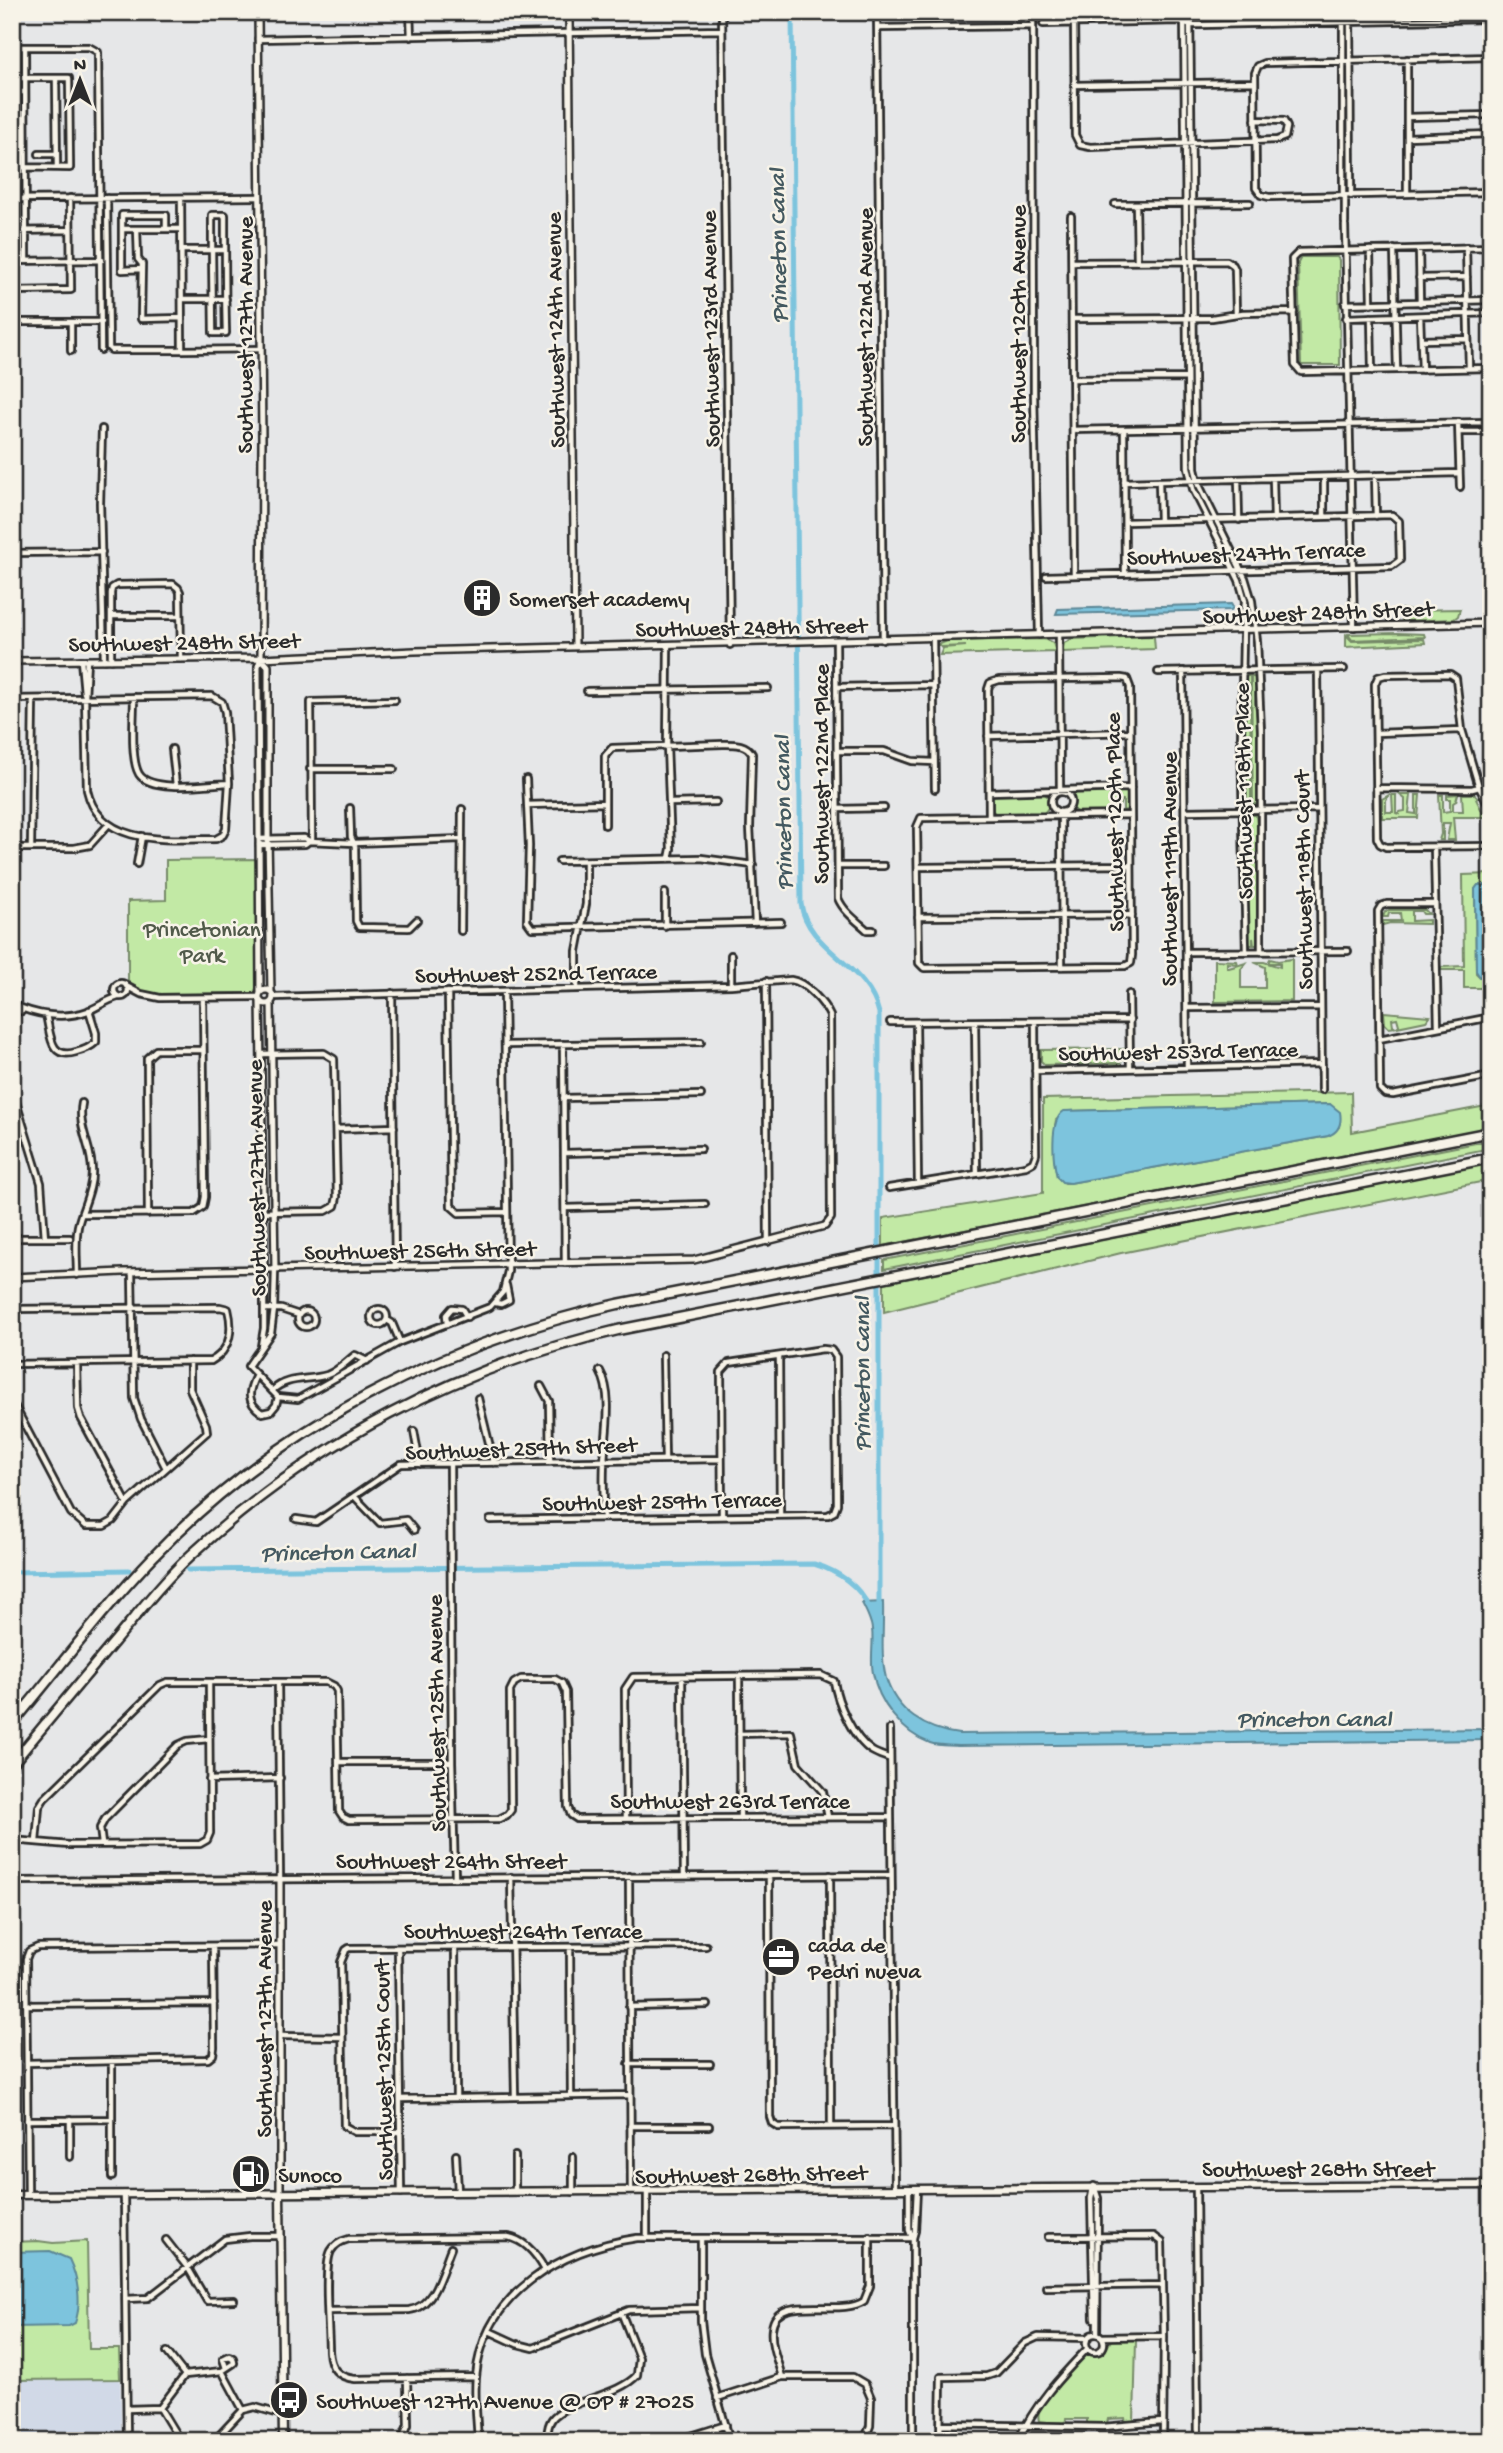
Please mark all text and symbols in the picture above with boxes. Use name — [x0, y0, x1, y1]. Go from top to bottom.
north arrow — [46, 46, 116, 116]
text: N — [74, 55, 86, 78]
water label: Princeton Canal — [765, 167, 796, 323]
street label: Southwest 120th Avenue — [1007, 204, 1034, 443]
street label: Southwest 122nd Avenue — [854, 206, 881, 447]
street label: Southwest 123rd Avenue — [697, 209, 728, 448]
street label: Southwest 124th Avenue — [542, 211, 573, 448]
street label: Southwest 127th Avenue — [234, 215, 261, 454]
street label: Southwest 247th Terrace — [1126, 538, 1367, 573]
building icon: Somerset academy — [461, 577, 503, 619]
place label: Somerset academy — [509, 588, 689, 615]
street label: Southwest 248th Street — [1202, 597, 1436, 632]
street label: Southwest 248th Street — [635, 614, 869, 645]
street label: Southwest 248th Street — [68, 629, 302, 660]
street label: Southwest 122nd Place — [810, 663, 837, 884]
street label: Southwest 118th Place — [1230, 681, 1261, 900]
street label: Southwest 120th Place — [1101, 711, 1132, 932]
water label: Princeton Canal — [770, 734, 801, 890]
street label: Southwest 119th Avenue — [1158, 751, 1185, 986]
street label: Southwest 118th Court — [1290, 768, 1321, 990]
park label: Princetonian Park — [142, 918, 261, 971]
street label: Southwest 252nd Terrace — [415, 960, 658, 991]
street label: Southwest 253rd Terrace — [1058, 1038, 1299, 1069]
street label: Southwest 127th Avenue — [243, 1058, 274, 1297]
street label: Southwest 256th Street — [304, 1237, 538, 1268]
water label: Princeton Canal — [850, 1295, 879, 1451]
street label: Southwest 259th Street — [405, 1433, 639, 1468]
street label: Southwest 259th Terrace — [542, 1488, 783, 1519]
water label: Princeton Canal — [261, 1539, 417, 1570]
street label: Southwest 125th Avenue — [423, 1593, 454, 1832]
water label: Princeton Canal — [1237, 1707, 1393, 1736]
street label: Southwest 263rd Terrace — [610, 1790, 851, 1817]
street label: Southwest 264th Street — [336, 1850, 568, 1877]
street label: Southwest 127th Avenue — [253, 1899, 280, 2138]
street label: Southwest 264th Terrace — [404, 1920, 643, 1947]
place label: cada de Pedri nueva — [807, 1934, 922, 1987]
office icon: cada de Pedri nueva — [760, 1936, 802, 1978]
street label: Southwest 125th Court — [370, 1958, 401, 2181]
fuel station icon: Sunoco — [230, 2153, 272, 2195]
street label: Southwest 268th Street — [1202, 2158, 1436, 2185]
street label: Southwest 268th Street — [635, 2161, 869, 2192]
place label: Sunoco — [278, 2164, 342, 2191]
bus stop icon: Southwest 127th Avenue @ OP # 27025 — [268, 2379, 310, 2421]
place label: Southwest 127th Avenue @ OP # 27025 — [316, 2390, 694, 2417]

